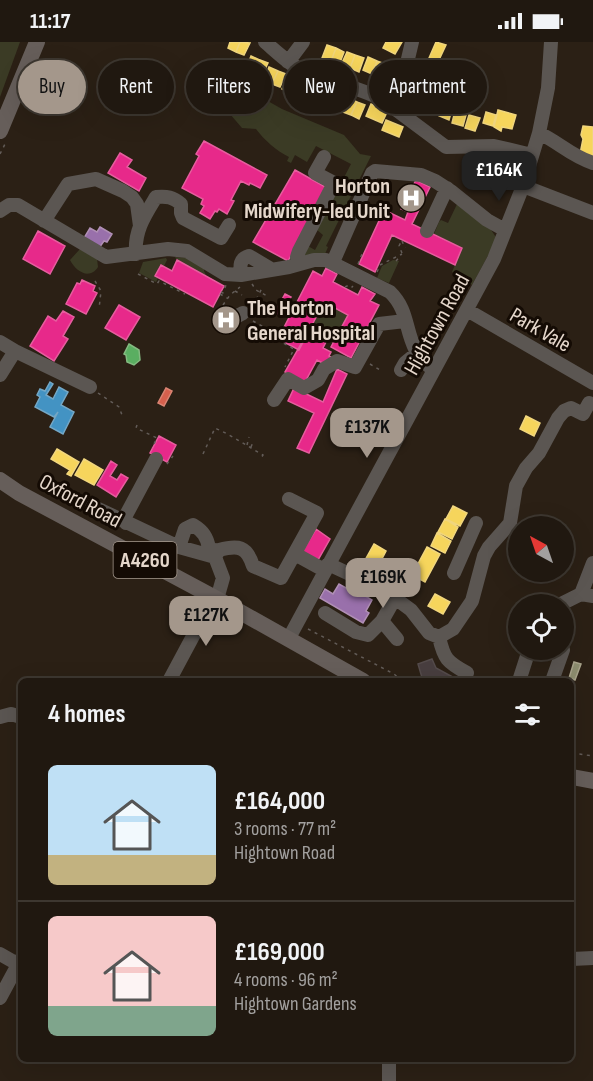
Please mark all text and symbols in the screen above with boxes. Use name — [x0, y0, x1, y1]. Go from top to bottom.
text: 11:17 — [30, 8, 70, 35]
chip: Buy — [18, 60, 86, 114]
chip: Rent — [98, 60, 174, 114]
chip: Filters — [186, 60, 272, 114]
chip: New — [284, 60, 357, 114]
chip: Apartment — [369, 60, 487, 114]
pin: £164K — [457, 151, 541, 202]
text: £164K — [476, 158, 522, 182]
place label: Horton Midwifery-led Unit — [244, 173, 390, 225]
hospital icon: Horton Midwifery-led Unit — [395, 182, 427, 214]
street label: Hightown Road — [399, 270, 476, 380]
place label: The Horton General Hospital — [247, 295, 375, 347]
street label: Park Vale — [505, 302, 576, 359]
hospital icon: The Horton General Hospital — [210, 304, 242, 336]
pin: £137K — [325, 408, 409, 459]
text: £137K — [344, 415, 390, 439]
street label: Oxford Road — [35, 468, 126, 534]
north arrow — [508, 516, 574, 582]
map controls — [508, 516, 574, 660]
road number: A4260 — [114, 542, 176, 578]
pin: £169K — [341, 558, 425, 609]
text: £169K — [360, 565, 406, 589]
button: locate — [508, 594, 574, 660]
pin: £127K — [164, 596, 248, 647]
text: £127K — [183, 603, 229, 627]
icon: filters — [511, 698, 544, 731]
text: 4 homes — [48, 699, 125, 730]
text: £164,000 — [234, 786, 325, 817]
icon: home — [96, 789, 168, 861]
text: 3 rooms · 77 m² — [234, 817, 336, 841]
text: Hightown Road — [234, 841, 335, 865]
text: £169,000 — [234, 937, 325, 968]
icon: home — [96, 940, 168, 1012]
text: 4 rooms · 96 m² — [234, 968, 338, 992]
text: Hightown Gardens — [234, 992, 357, 1016]

